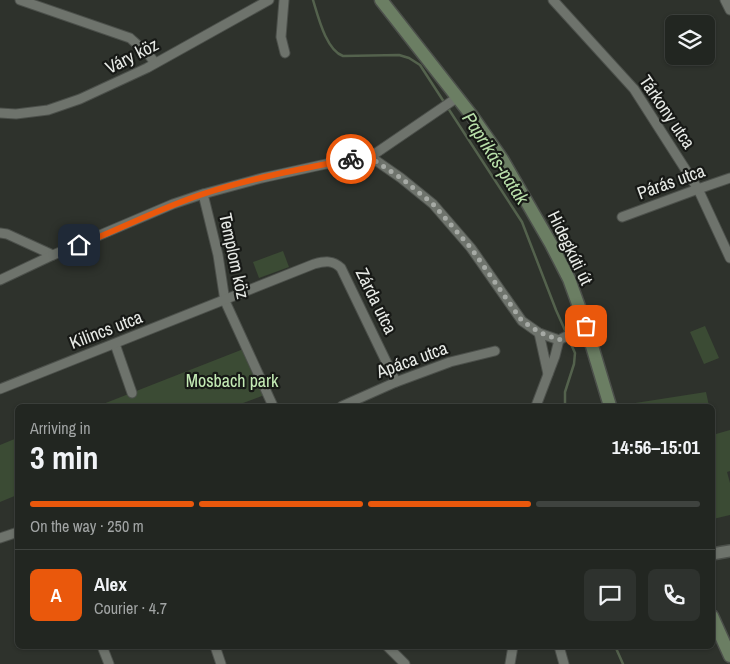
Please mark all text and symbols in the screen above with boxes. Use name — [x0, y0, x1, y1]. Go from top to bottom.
map controls — [665, 15, 715, 65]
button: layers — [665, 15, 715, 65]
street label: Váry köz — [101, 32, 163, 79]
street label: Tárkony utca — [634, 70, 701, 154]
water label: Paprikás-patak — [457, 107, 536, 210]
courier — [326, 134, 376, 184]
icon: bike — [337, 145, 365, 173]
street label: Párás utca — [633, 158, 708, 205]
street label: Hidegkúti út — [542, 207, 599, 289]
street label: Templom köz — [213, 211, 256, 301]
pin — [58, 224, 100, 266]
icon: home — [65, 231, 93, 259]
street label: Zárda utca — [350, 264, 403, 338]
street label: Kilincs utca — [66, 304, 146, 355]
pin — [565, 305, 607, 347]
icon: bag — [572, 312, 600, 340]
street label: Apáca utca — [372, 335, 451, 384]
park label: Mosbach park — [186, 368, 279, 393]
text: Arriving in — [30, 417, 91, 439]
text: 14:56–15:01 — [612, 434, 700, 460]
text: 3 min — [30, 436, 99, 479]
text: On the way · 250 m — [30, 515, 144, 537]
button: chat — [584, 569, 636, 621]
button: phone — [648, 569, 700, 621]
text: Alex — [94, 571, 127, 597]
text: A — [50, 582, 62, 608]
text: Courier · 4.7 — [94, 597, 167, 619]

